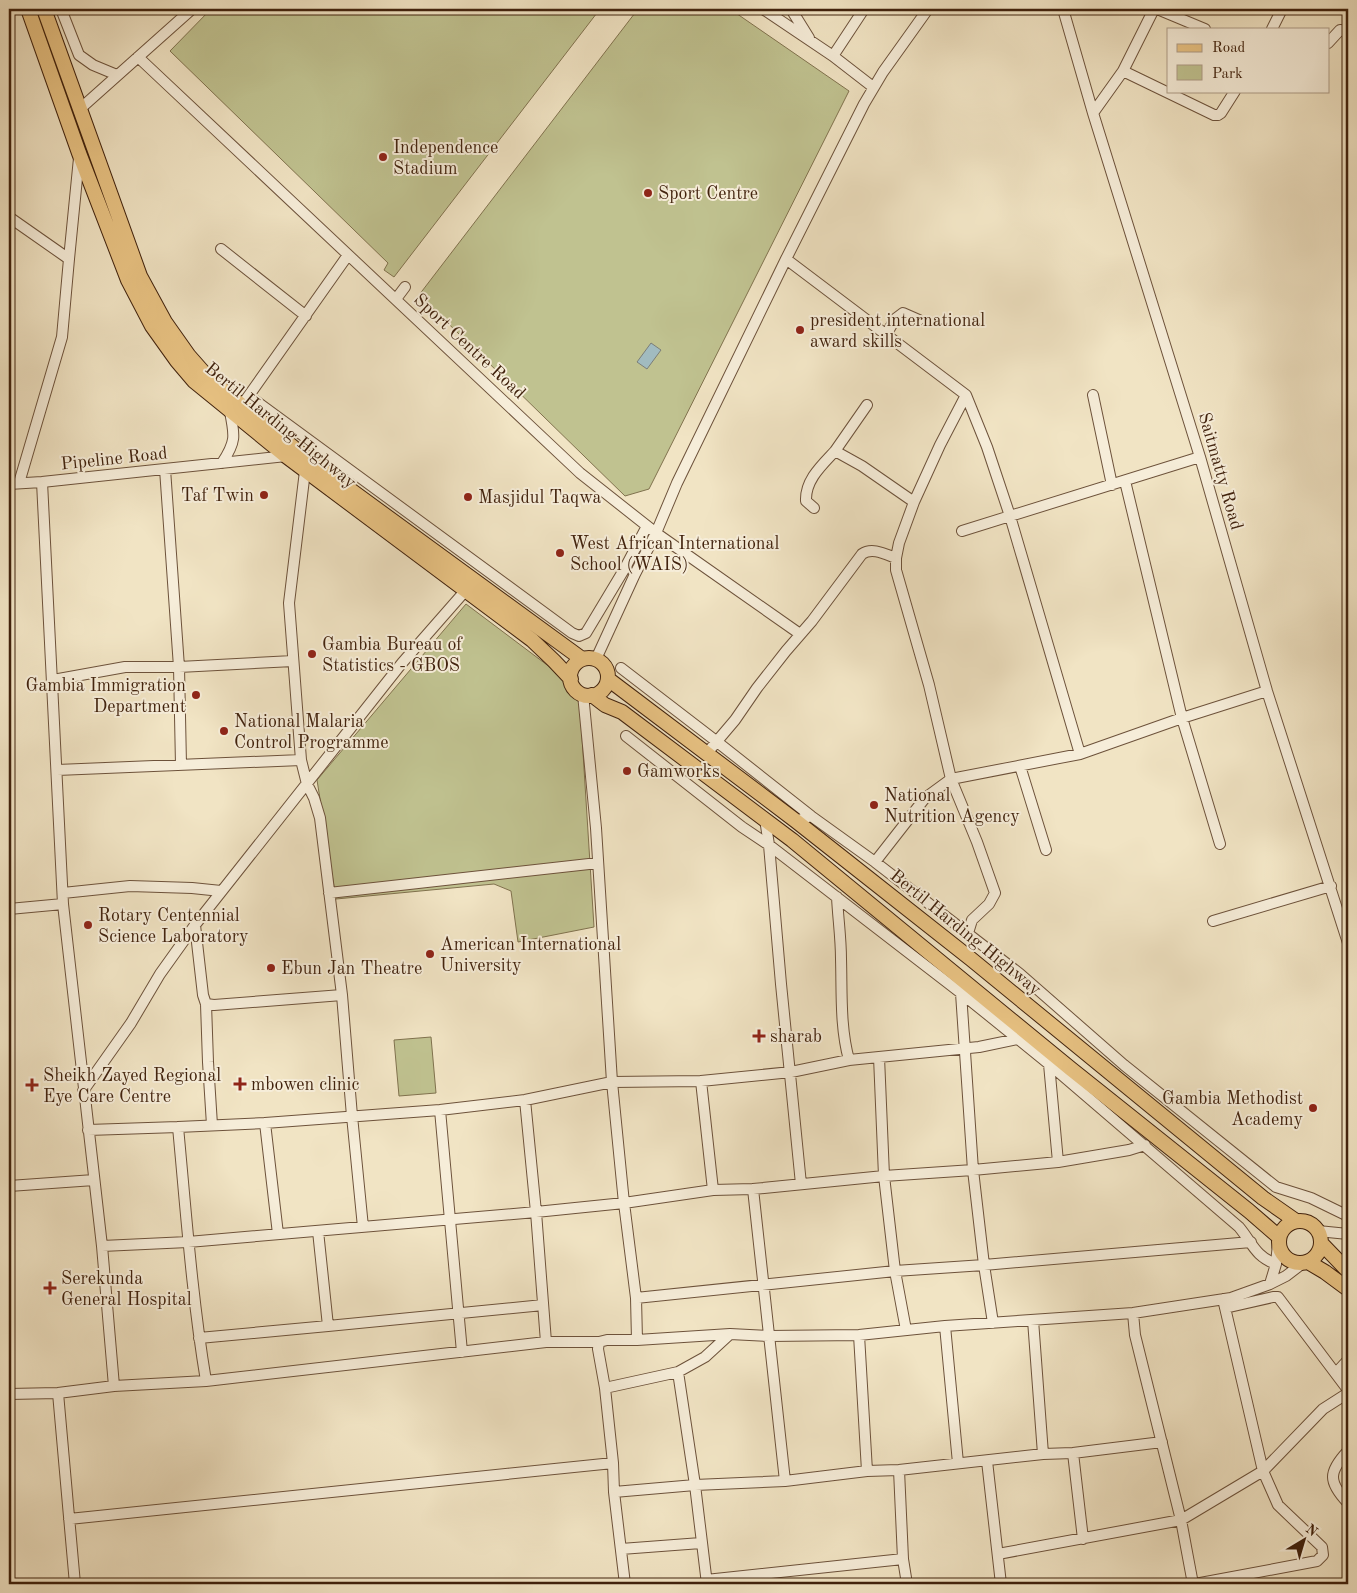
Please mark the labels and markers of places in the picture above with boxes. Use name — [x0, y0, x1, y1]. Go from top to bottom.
place label: Independence Stadium — [393, 139, 498, 178]
marker: Independence Stadium — [377, 151, 389, 163]
place label: Sport Centre — [658, 185, 758, 203]
marker: Sport Centre — [642, 187, 654, 199]
place label: president international award skills — [810, 312, 985, 351]
marker: president international award skills — [794, 324, 806, 336]
place label: Taf Twin — [181, 487, 254, 505]
marker: Taf Twin — [258, 489, 270, 501]
place label: Masjidul Taqwa — [478, 489, 602, 507]
marker: Masjidul Taqwa — [462, 491, 474, 503]
place label: West African International School (WAIS) — [570, 535, 779, 574]
marker: West African International School (WAIS) — [554, 547, 566, 559]
place label: Gambia Bureau of Statistics - GBOS — [322, 636, 463, 675]
marker: Gambia Bureau of Statistics - GBOS — [306, 648, 318, 660]
place label: Gambia Immigration Department — [26, 677, 186, 716]
marker: Gambia Immigration Department — [190, 689, 202, 701]
place label: National Malaria Control Programme — [234, 713, 389, 752]
marker: National Malaria Control Programme — [218, 725, 230, 737]
place label: Gamworks — [637, 763, 720, 781]
marker: Gamworks — [621, 765, 633, 777]
place label: National Nutrition Agency — [884, 787, 1020, 826]
marker: National Nutrition Agency — [868, 799, 880, 811]
place label: Rotary Centennial Science Laboratory — [98, 907, 249, 946]
marker: Rotary Centennial Science Laboratory — [82, 919, 94, 931]
place label: American International University — [440, 936, 621, 975]
marker: American International University — [424, 948, 436, 960]
place label: Ebun Jan Theatre — [281, 960, 422, 978]
marker: Ebun Jan Theatre — [265, 962, 277, 974]
place label: sharab — [770, 1028, 822, 1046]
marker: sharab — [752, 1029, 766, 1043]
place label: Sheikh Zayed Regional Eye Care Centre — [43, 1067, 221, 1106]
place label: mbowen clinic — [251, 1076, 359, 1094]
marker: mbowen clinic — [233, 1077, 247, 1091]
marker: Sheikh Zayed Regional Eye Care Centre — [25, 1078, 39, 1092]
place label: Gambia Methodist Academy — [1162, 1090, 1303, 1129]
marker: Gambia Methodist Academy — [1307, 1102, 1319, 1114]
place label: Serekunda General Hospital — [61, 1270, 192, 1309]
marker: Serekunda General Hospital — [43, 1281, 57, 1295]

